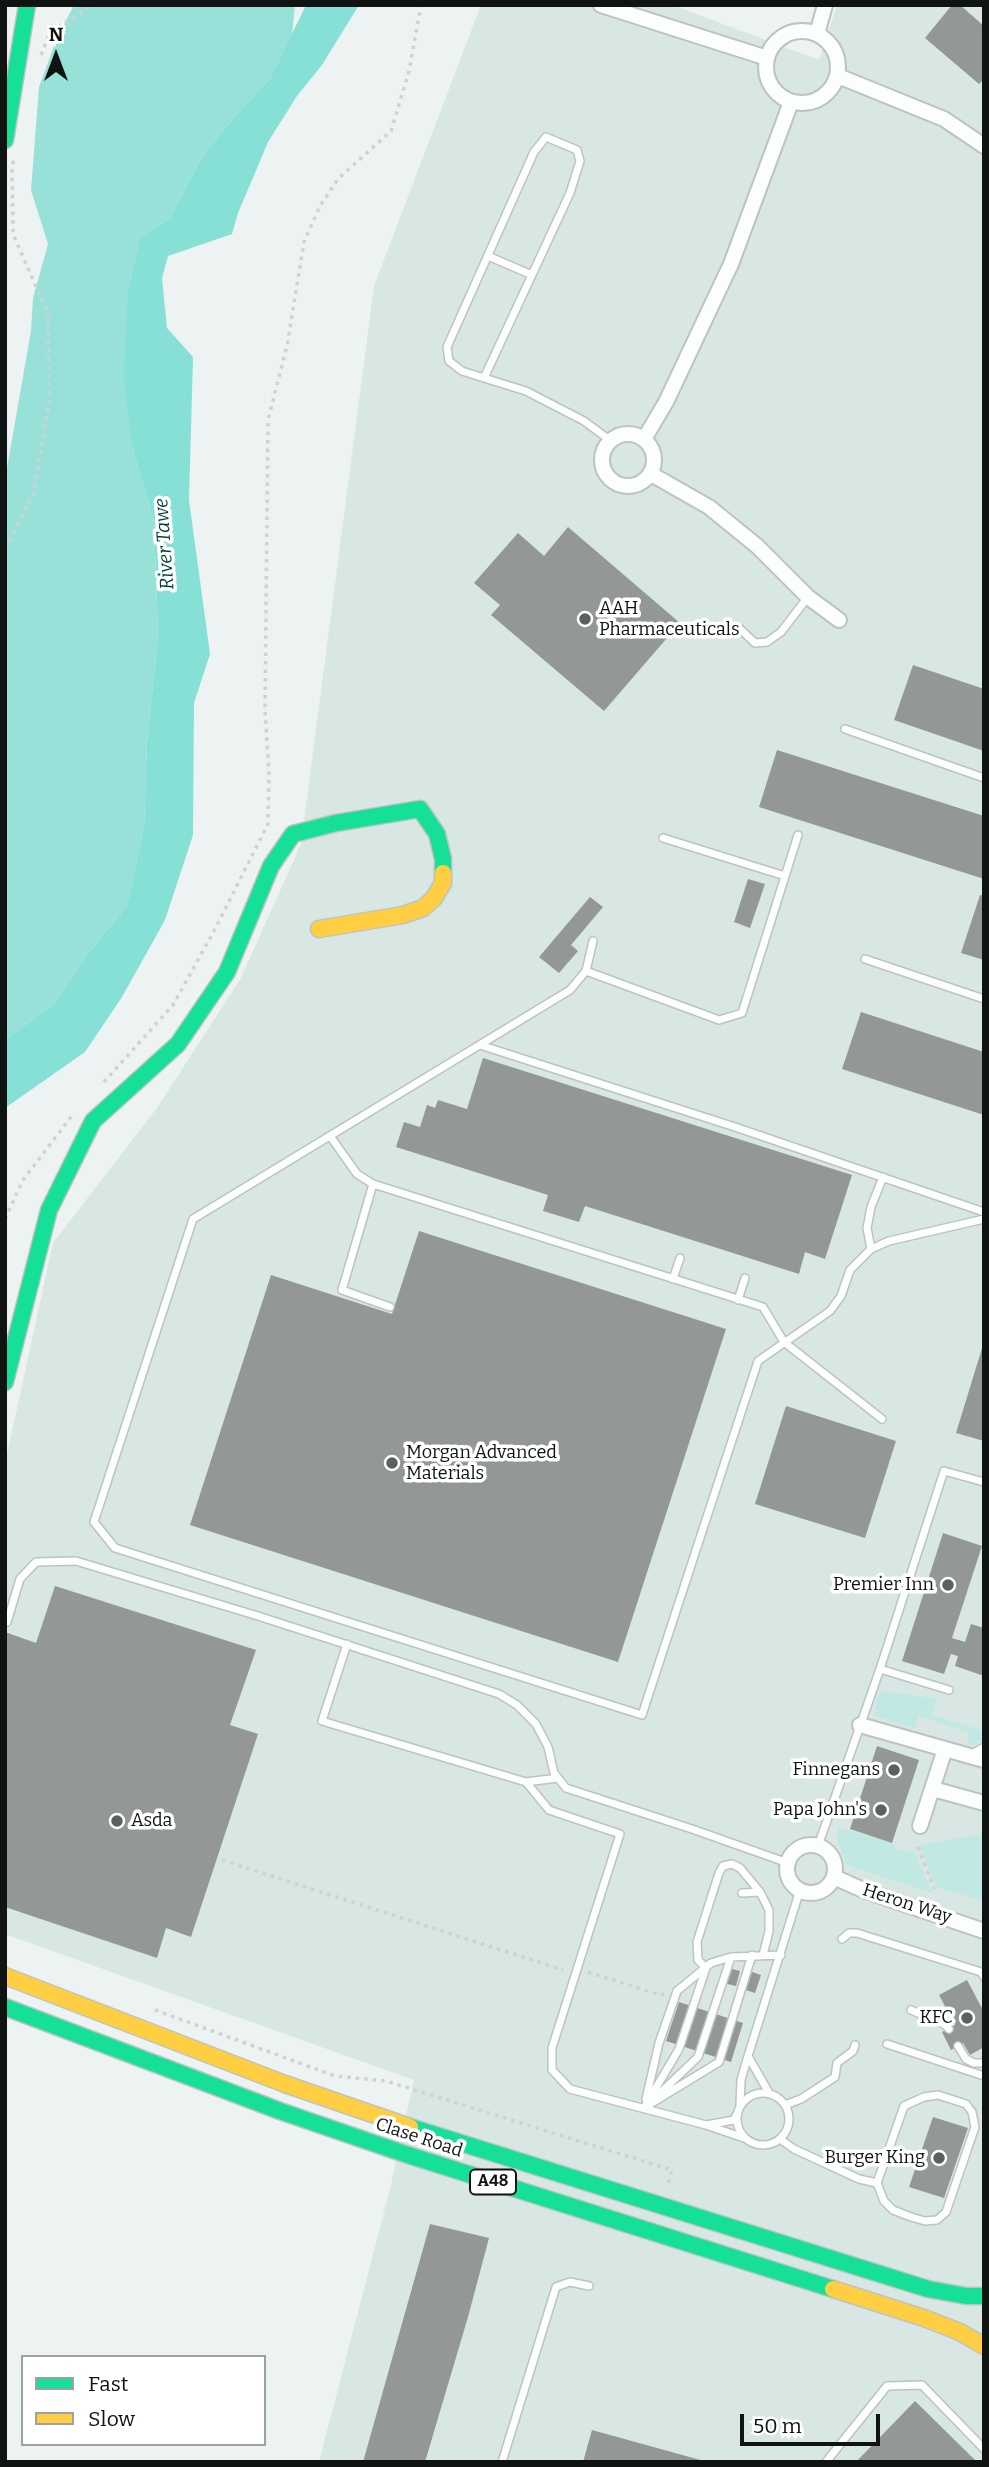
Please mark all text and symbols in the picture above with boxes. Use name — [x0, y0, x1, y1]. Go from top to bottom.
north arrow — [21, 21, 91, 91]
text: N — [49, 23, 63, 46]
water label: River Tawe — [150, 498, 180, 590]
place label: AAH Pharmaceuticals — [599, 598, 740, 640]
marker: AAH Pharmaceuticals — [577, 611, 593, 627]
place label: Morgan Advanced Materials — [406, 1442, 557, 1484]
marker: Morgan Advanced Materials — [384, 1455, 400, 1471]
place label: Premier Inn — [833, 1574, 934, 1596]
marker: Premier Inn — [940, 1577, 956, 1593]
place label: Finnegans — [792, 1759, 880, 1781]
marker: Finnegans — [886, 1762, 902, 1778]
place label: Papa John's — [773, 1799, 867, 1821]
marker: Papa John's — [873, 1802, 889, 1818]
place label: Asda — [131, 1810, 172, 1832]
marker: Asda — [109, 1813, 125, 1829]
street label: Heron Way — [860, 1879, 954, 1929]
place label: KFC — [920, 2007, 953, 2029]
marker: KFC — [959, 2010, 975, 2026]
street label: Clase Road — [373, 2114, 465, 2162]
place label: Burger King — [824, 2147, 925, 2169]
marker: Burger King — [931, 2150, 947, 2166]
road number: A48 — [470, 2170, 516, 2194]
legend — [21, 2355, 266, 2446]
text: Fast — [88, 2371, 128, 2397]
scale bar — [744, 2400, 884, 2444]
text: Slow — [88, 2406, 135, 2432]
text: 50 m — [753, 2413, 802, 2439]

